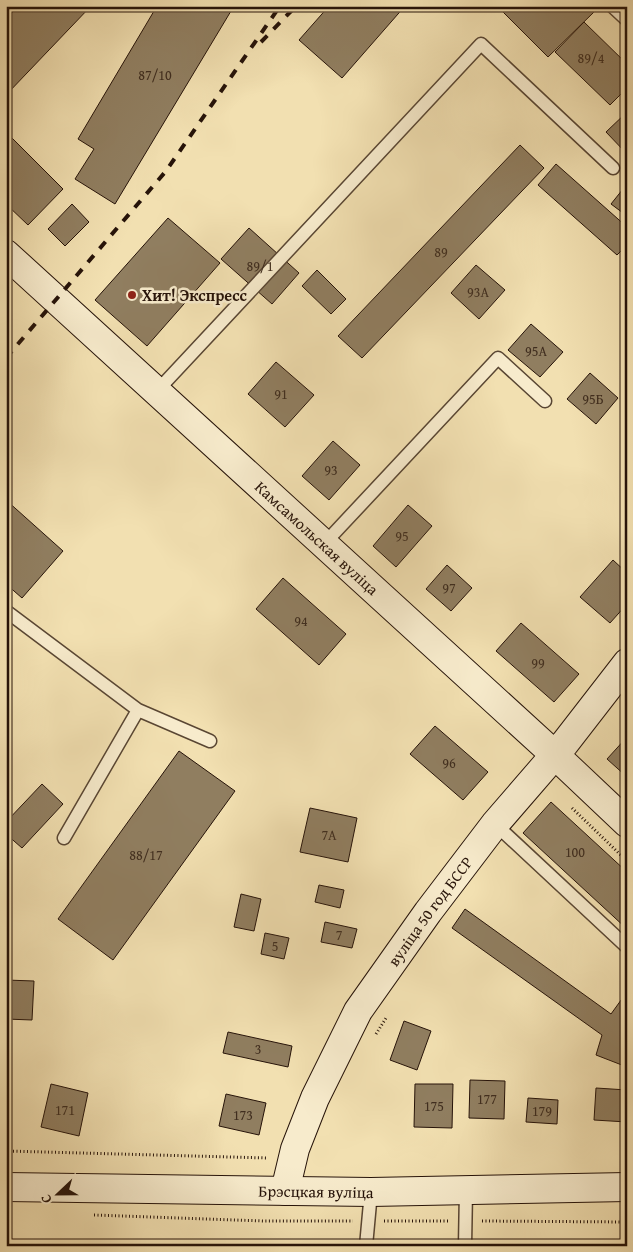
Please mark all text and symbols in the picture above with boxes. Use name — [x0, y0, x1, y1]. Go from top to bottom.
house number: 89/4 — [578, 48, 605, 68]
house number: 87/10 — [138, 65, 172, 85]
house number: 89 — [434, 242, 448, 262]
house number: 89/1 — [247, 256, 273, 276]
house number: 93А — [467, 282, 489, 302]
place label: Хит! Экспресс — [142, 283, 248, 307]
marker: Хит! Экспресс — [126, 289, 138, 301]
house number: 95А — [525, 341, 547, 361]
house number: 91 — [274, 384, 288, 404]
house number: 95Б — [582, 389, 604, 409]
house number: 93 — [324, 460, 338, 480]
street label: Камсамольская вуліца — [250, 475, 385, 601]
house number: 95 — [395, 526, 409, 546]
house number: 97 — [442, 578, 456, 598]
house number: 94 — [294, 611, 308, 631]
house number: 99 — [531, 653, 545, 673]
house number: 96 — [442, 753, 456, 773]
house number: 7А — [321, 825, 337, 845]
house number: 100 — [565, 842, 585, 862]
house number: 88/17 — [129, 845, 163, 865]
street label: вуліца 50 год БССР — [381, 851, 478, 971]
house number: 7 — [336, 925, 343, 945]
house number: 5 — [272, 936, 278, 956]
house number: 3 — [255, 1039, 261, 1059]
house number: 177 — [477, 1089, 497, 1109]
house number: 175 — [424, 1096, 444, 1116]
house number: 171 — [55, 1100, 75, 1120]
house number: 179 — [532, 1101, 552, 1121]
house number: 173 — [233, 1105, 253, 1125]
north arrow — [32, 1170, 82, 1220]
street label: Брэсцкая вуліца — [258, 1178, 374, 1204]
text: С — [35, 1191, 57, 1206]

